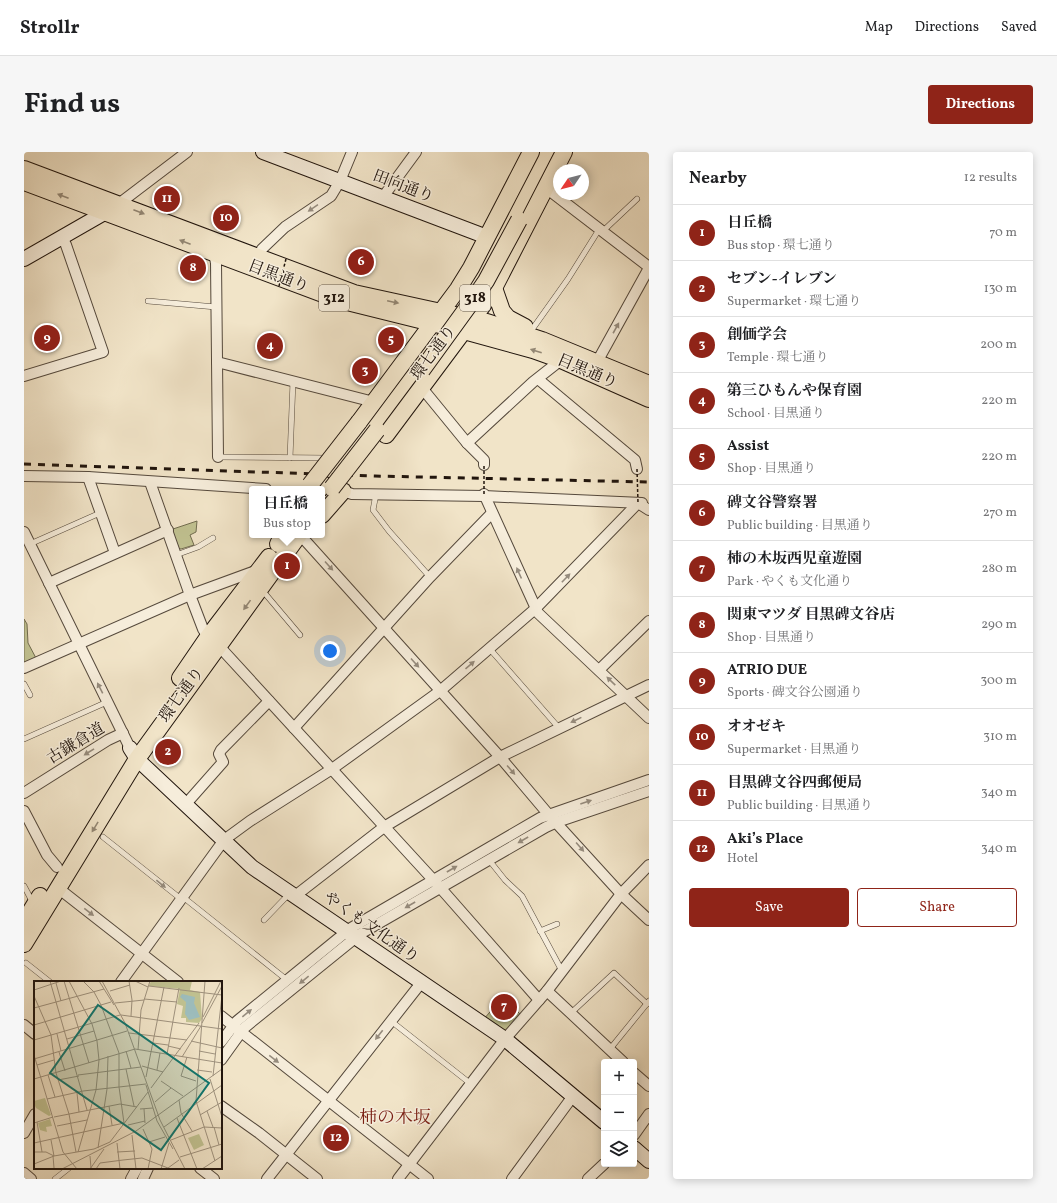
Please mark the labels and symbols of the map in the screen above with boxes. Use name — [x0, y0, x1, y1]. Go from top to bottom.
north arrow — [553, 164, 589, 200]
street label: 田向通り — [369, 165, 437, 209]
pin: 11 — [154, 184, 180, 214]
one-way arrow — [57, 193, 69, 199]
pin: 10 — [213, 203, 239, 233]
one-way arrow — [308, 204, 318, 212]
one-way arrow — [134, 209, 146, 215]
one-way arrow — [178, 239, 190, 245]
pin: 6 — [348, 247, 374, 277]
pin: 8 — [180, 253, 206, 283]
street label: 目黒通り — [244, 255, 312, 299]
road number: 312 — [319, 285, 349, 311]
road number: 318 — [460, 285, 490, 311]
one-way arrow — [388, 299, 400, 305]
street label: 環七通り — [406, 321, 462, 385]
one-way arrow — [612, 322, 619, 334]
pin: 9 — [34, 323, 60, 353]
pin: 5 — [378, 325, 404, 355]
pin: 4 — [257, 331, 283, 361]
one-way arrow — [529, 348, 541, 354]
street label: 目黒通り — [553, 349, 621, 395]
pin: 3 — [352, 356, 378, 386]
pin: 1 — [274, 551, 300, 581]
one-way arrow — [324, 561, 333, 571]
one-way arrow — [516, 567, 522, 579]
one-way arrow — [561, 573, 571, 583]
one-way arrow — [244, 600, 252, 610]
your location — [320, 641, 340, 661]
one-way arrow — [411, 658, 420, 668]
one-way arrow — [465, 661, 474, 670]
street label: 環七通り — [154, 663, 210, 727]
one-way arrow — [606, 677, 616, 686]
one-way arrow — [97, 682, 104, 694]
one-way arrow — [570, 717, 582, 723]
street label: 古鎌倉道 — [43, 718, 109, 770]
pin: 2 — [155, 737, 181, 767]
one-way arrow — [83, 749, 95, 756]
one-way arrow — [507, 765, 516, 775]
one-way arrow — [581, 798, 593, 804]
one-way arrow — [91, 821, 98, 833]
one-way arrow — [517, 837, 529, 844]
one-way arrow — [575, 842, 584, 853]
one-way arrow — [446, 865, 458, 872]
one-way arrow — [156, 879, 167, 888]
street label: やくも文化通り — [319, 887, 423, 969]
one-way arrow — [404, 902, 416, 909]
one-way arrow — [83, 908, 94, 916]
one-way arrow — [299, 975, 309, 984]
inset map — [34, 981, 222, 1169]
pin: 7 — [491, 992, 517, 1022]
one-way arrow — [241, 1009, 252, 1018]
one-way arrow — [375, 1030, 384, 1041]
one-way arrow — [269, 1054, 280, 1063]
district label: 柿の木坂 — [359, 1106, 431, 1131]
pin: 12 — [323, 1123, 349, 1153]

